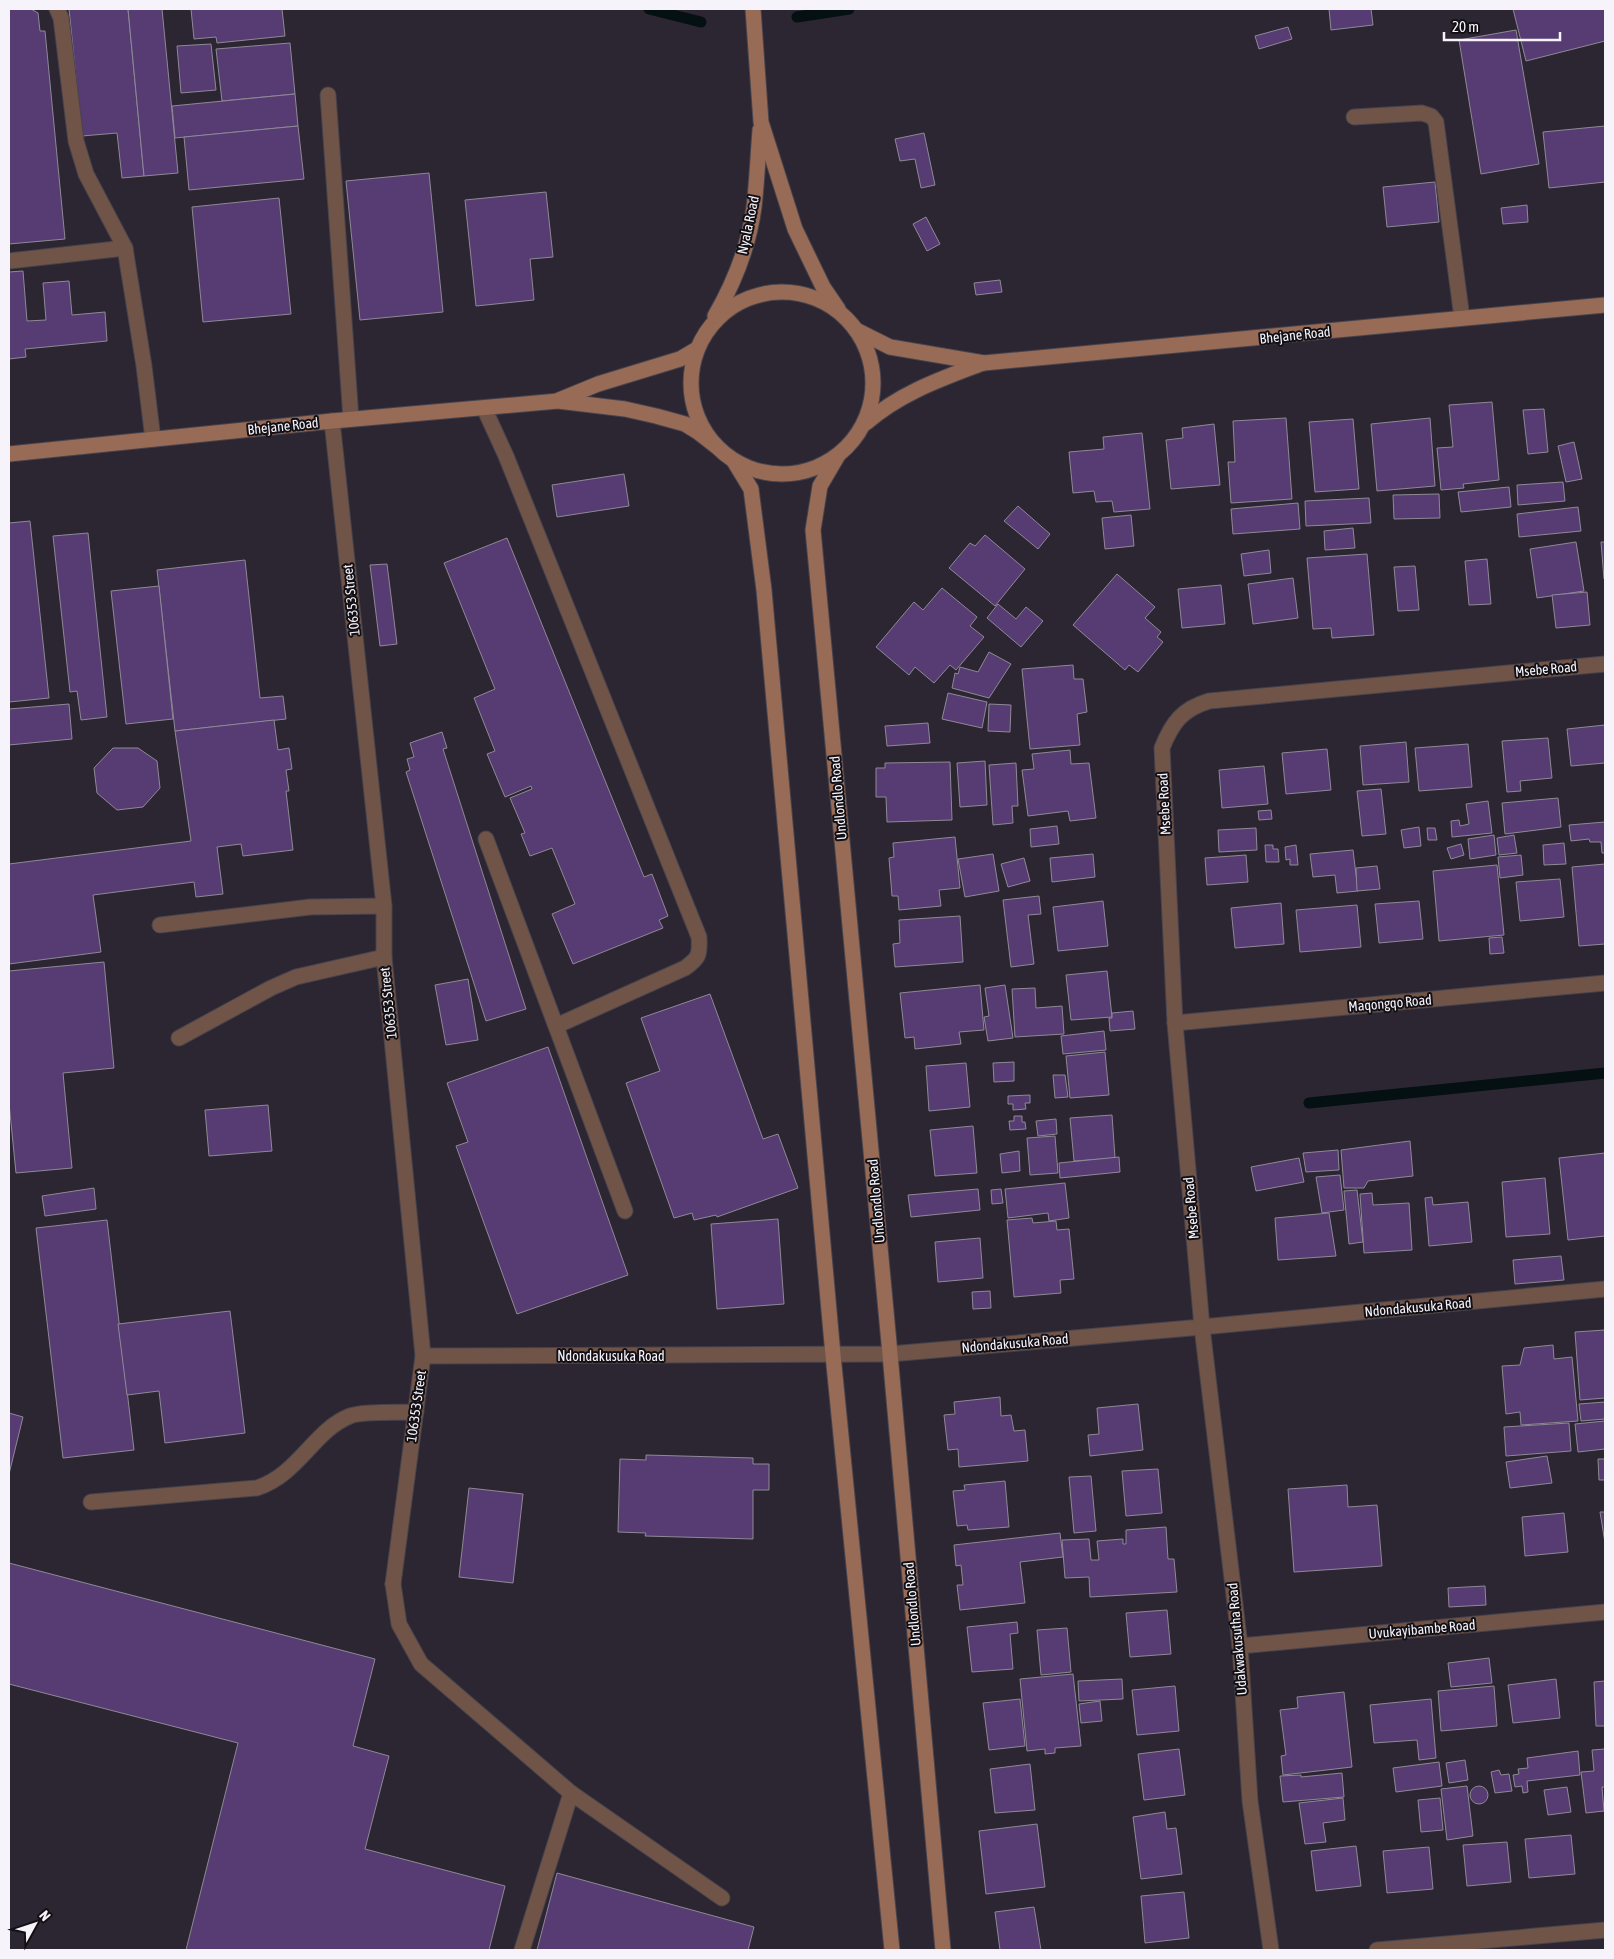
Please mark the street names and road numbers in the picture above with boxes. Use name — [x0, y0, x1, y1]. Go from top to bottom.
street label: Nyala Road — [734, 194, 762, 256]
street label: Bhejane Road — [1259, 323, 1331, 347]
street label: Bhejane Road — [247, 414, 319, 438]
street label: 106353 Street — [339, 563, 363, 637]
street label: Msebe Road — [1514, 658, 1578, 680]
street label: Undlondlo Road — [826, 755, 850, 841]
street label: Msebe Road — [1154, 772, 1174, 836]
street label: 106353 Street — [376, 966, 400, 1040]
street label: Maqongqo Road — [1348, 991, 1432, 1015]
street label: Undlondlo Road — [864, 1158, 888, 1244]
street label: Msebe Road — [1180, 1176, 1202, 1240]
street label: Ndondakusuka Road — [1364, 1294, 1472, 1320]
street label: Ndondakusuka Road — [961, 1330, 1069, 1356]
street label: Ndondakusuka Road — [557, 1348, 665, 1364]
street label: 106353 Street — [403, 1369, 429, 1443]
street label: Undlondlo Road — [900, 1561, 924, 1647]
street label: Udakwakusutha Road — [1224, 1582, 1250, 1696]
street label: Uvukayibambe Road — [1368, 1616, 1476, 1642]

